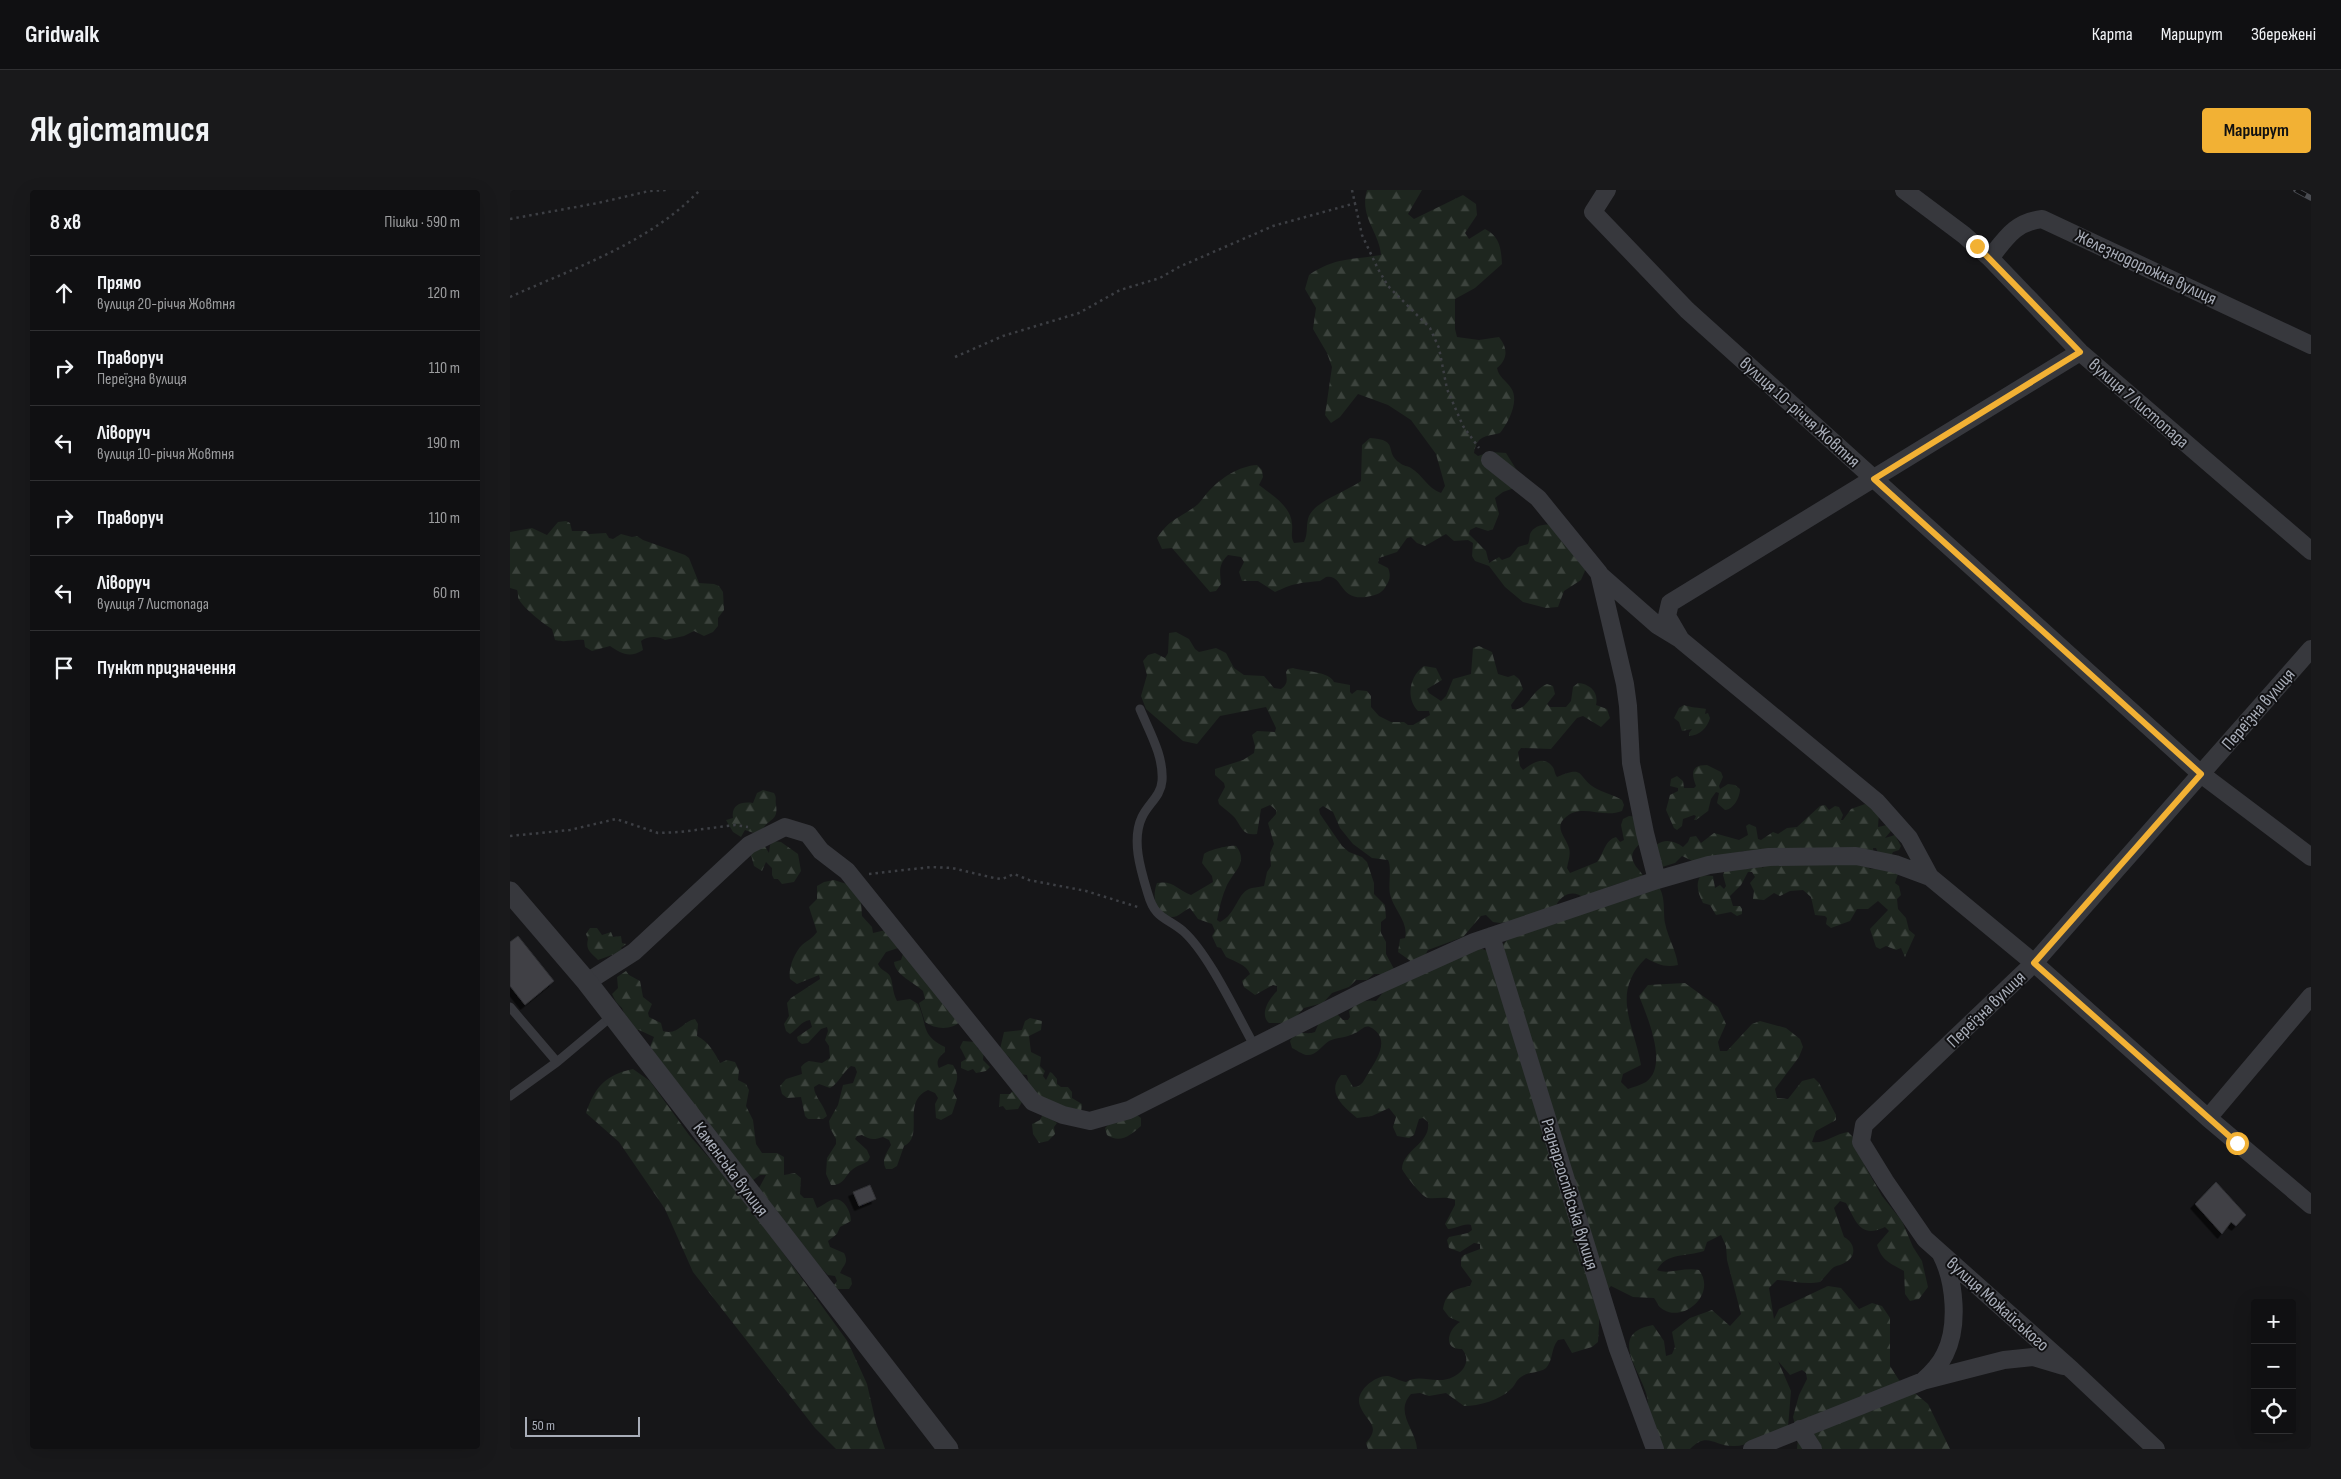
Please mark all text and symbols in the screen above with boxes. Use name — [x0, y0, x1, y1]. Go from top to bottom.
text: Gridwalk — [25, 20, 99, 49]
text: Карта — [2092, 24, 2133, 45]
text: Маршрут — [2161, 24, 2223, 45]
text: Збережені — [2251, 24, 2316, 45]
button: Маршрут — [2202, 108, 2311, 153]
text: Як дістатися — [30, 109, 210, 152]
text: 8 хв — [50, 210, 81, 235]
text: Пішки · 590 m — [384, 213, 460, 232]
street label: Железнодорожна вулиця — [2072, 225, 2220, 309]
route end — [1966, 235, 1989, 258]
text: Прямо — [97, 272, 141, 295]
icon: ahead — [50, 279, 78, 307]
text: 120 m — [428, 284, 460, 303]
text: вулиця 20-річчя Жовтня — [97, 295, 235, 314]
text: Праворуч — [97, 347, 164, 370]
street label: вулиця 10-річчя Жовтня — [1735, 353, 1864, 472]
icon: right — [50, 354, 78, 382]
street label: вулиця 7 Листопада — [2084, 354, 2193, 453]
text: 110 m — [429, 359, 460, 378]
text: Переїзна вулиця — [97, 370, 187, 389]
text: Ліворуч — [97, 422, 150, 445]
icon: left — [50, 429, 78, 457]
text: 190 m — [427, 434, 460, 453]
text: вулиця 10-річчя Жовтня — [97, 445, 234, 464]
icon: right — [50, 504, 78, 532]
text: Праворуч — [97, 507, 164, 530]
text: 110 m — [429, 509, 460, 528]
text: Ліворуч — [97, 572, 150, 595]
icon: left — [50, 579, 78, 607]
text: 60 m — [433, 584, 460, 603]
text: вулиця 7 Листопада — [97, 595, 209, 614]
icon: arrive — [50, 654, 78, 682]
text: Пункт призначення — [97, 657, 236, 680]
street label: Переїзна вулиця — [2217, 664, 2299, 754]
street label: Переїзна вулиця — [1943, 967, 2030, 1052]
street label: Раднаргоспівська вулиця — [1537, 1116, 1603, 1272]
street label: Каменська вулиця — [688, 1118, 773, 1220]
route start — [2226, 1132, 2249, 1155]
street label: вулиця Можайського — [1942, 1253, 2053, 1356]
map controls — [2251, 1299, 2296, 1434]
button: + — [2251, 1299, 2296, 1344]
button: − — [2251, 1344, 2296, 1389]
button: locate — [2251, 1389, 2296, 1434]
scale bar — [525, 1414, 640, 1437]
text: 50 m — [532, 1417, 555, 1434]

